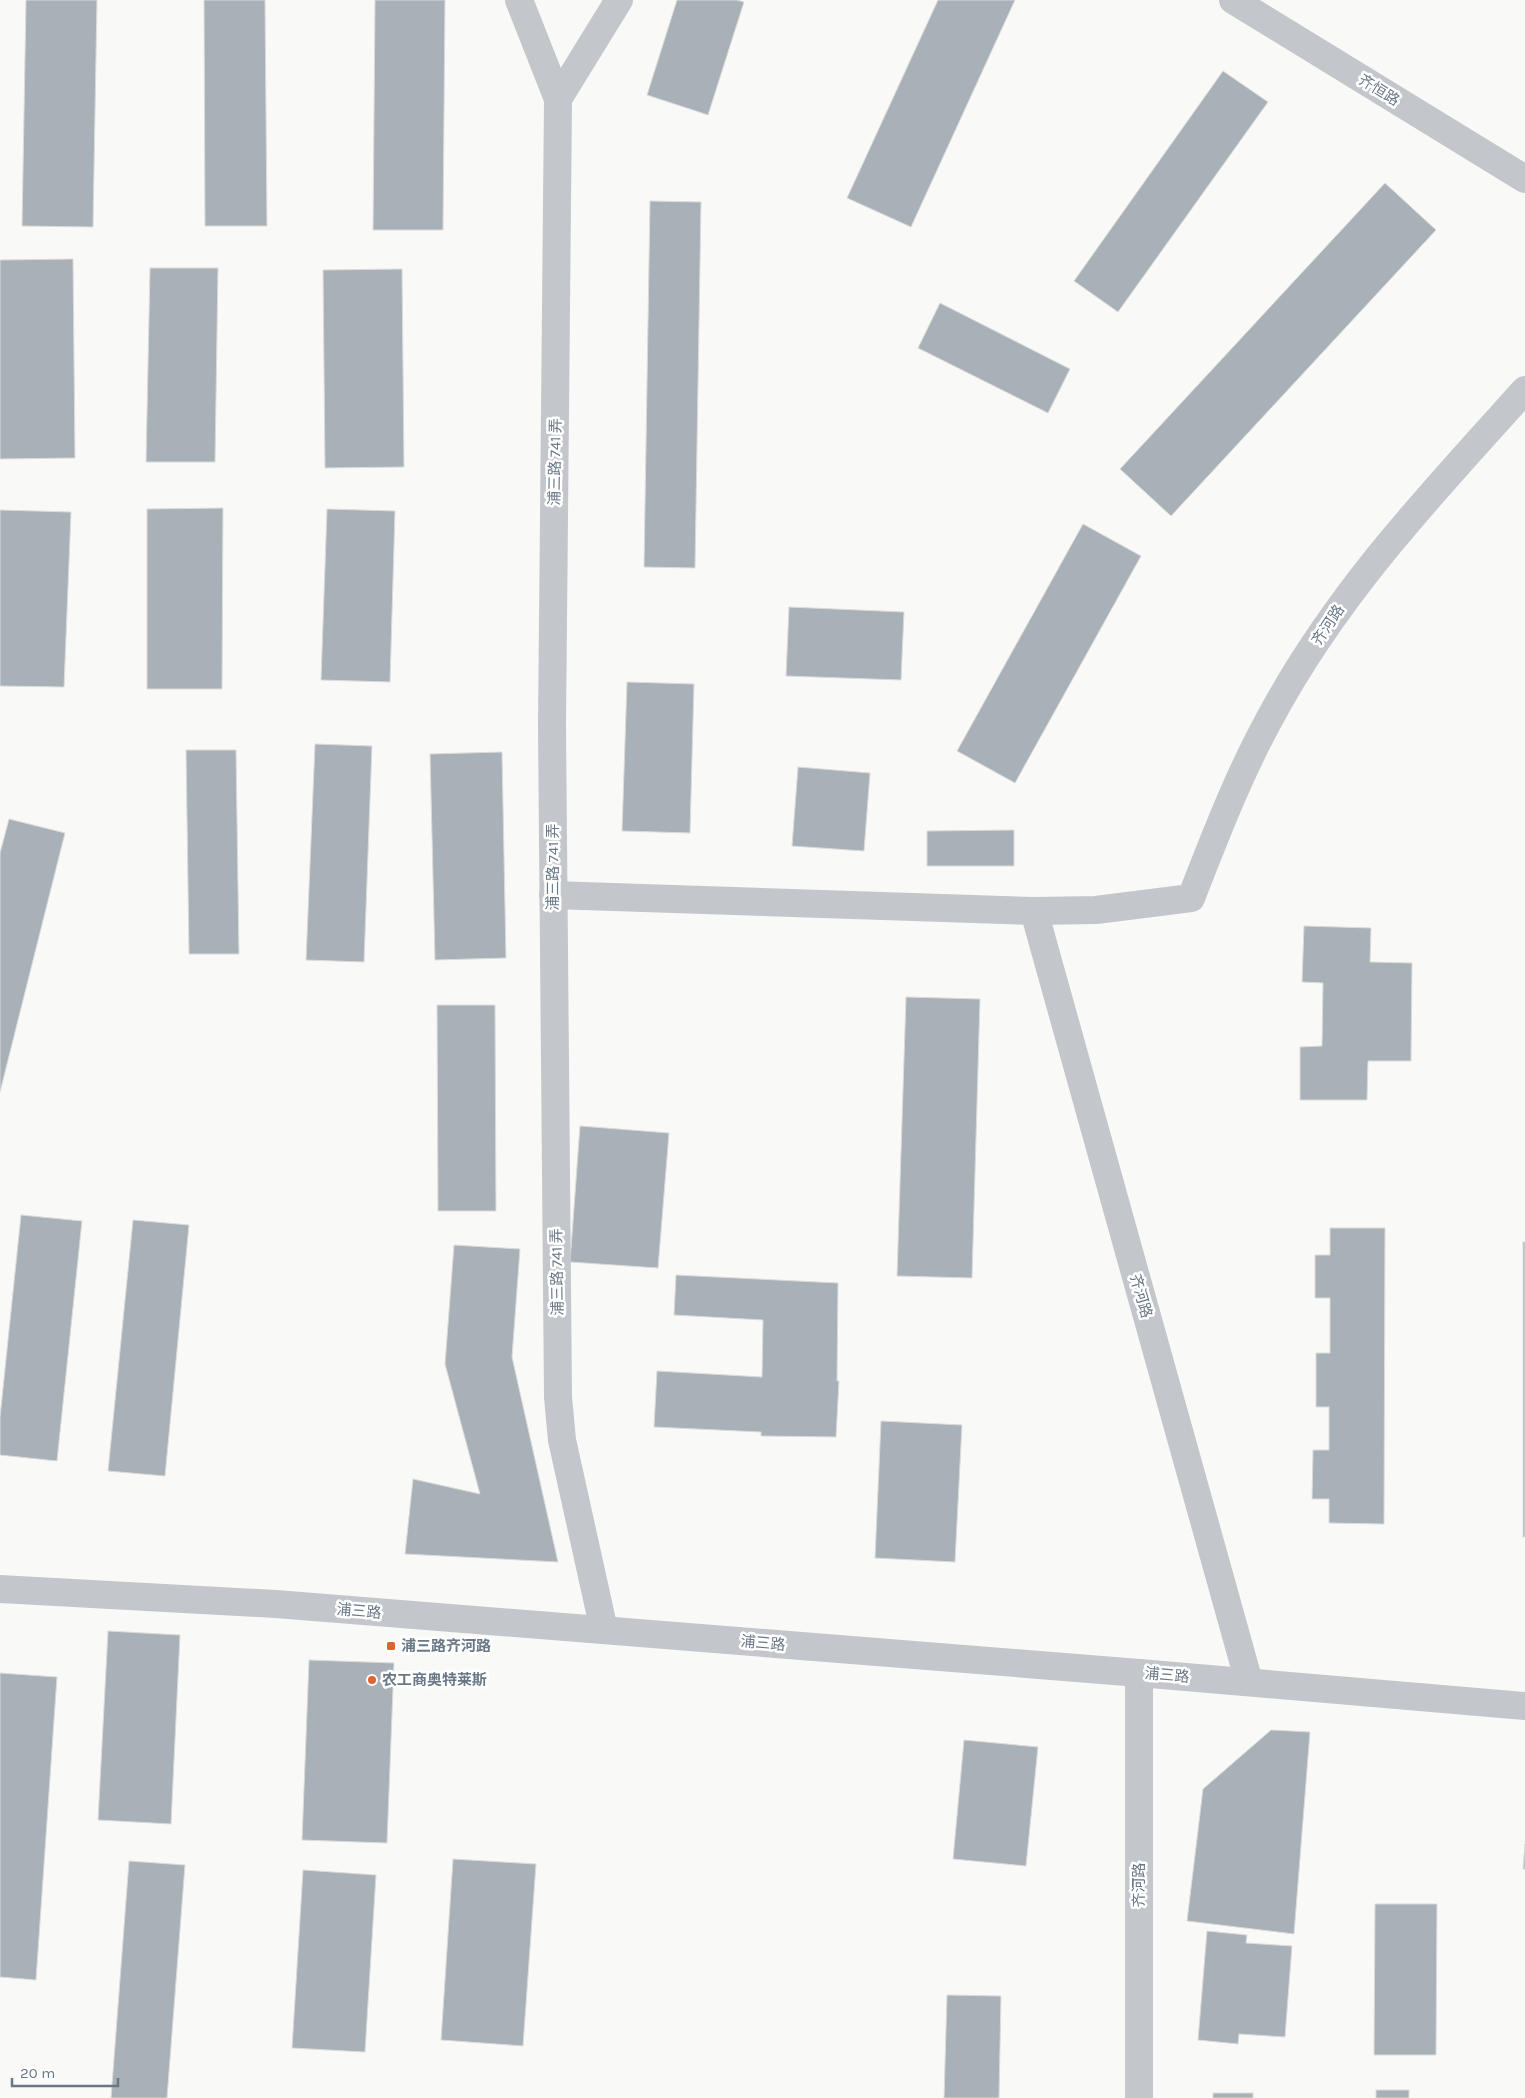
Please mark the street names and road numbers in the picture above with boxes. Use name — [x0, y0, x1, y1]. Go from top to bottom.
street label: 齐恒路 — [1355, 70, 1403, 110]
street label: 浦三路 741 弄 — [545, 418, 565, 506]
street label: 齐河路 — [1308, 601, 1348, 649]
street label: 浦三路 741 弄 — [544, 823, 562, 911]
street label: 浦三路 741 弄 — [547, 1228, 567, 1316]
street label: 齐河路 — [1126, 1272, 1156, 1320]
street label: 浦三路 — [336, 1600, 382, 1622]
street label: 浦三路 — [740, 1632, 786, 1654]
street label: 浦三路 — [1144, 1664, 1190, 1686]
street label: 齐河路 — [1130, 1862, 1148, 1908]

